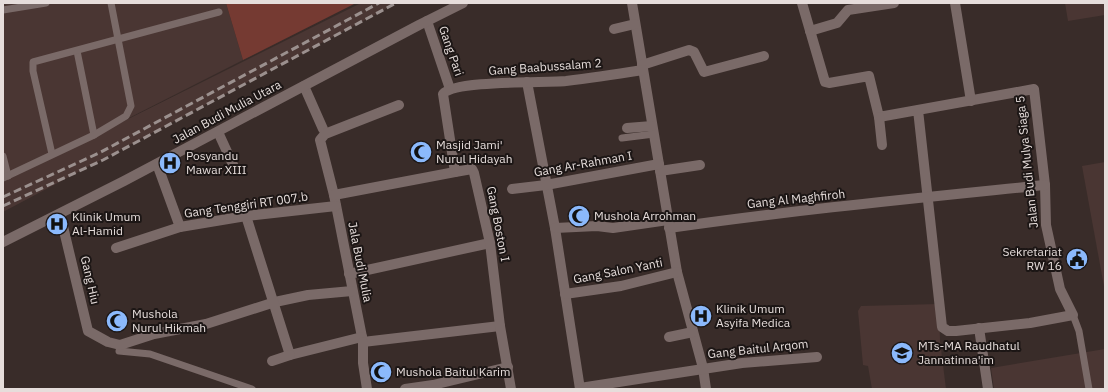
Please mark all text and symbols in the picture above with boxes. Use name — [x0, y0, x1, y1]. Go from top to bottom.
street label: Gang Pari — [436, 24, 467, 78]
street label: Gang Baabussalam 2 — [488, 55, 602, 78]
street label: Jalan Budi Mulia Utara — [170, 76, 284, 147]
street label: Jalan Budi Mulya Siaga 5 — [1012, 95, 1041, 229]
place label: Masjid Jami' Nurul Hidayah — [436, 137, 512, 166]
mosque icon: Masjid Jami' Nurul Hidayah — [408, 139, 434, 165]
street label: Gang Ar-Rahman I — [533, 147, 633, 180]
place label: Posyandu Mawar XIII — [186, 148, 247, 177]
hospital icon: Posyandu Mawar XIII — [157, 150, 183, 176]
street label: Gang Boston I — [484, 185, 513, 263]
street label: Gang Al Maghfiroh — [746, 186, 846, 211]
street label: Gang Tenggiri RT 007.b — [183, 188, 309, 221]
mosque icon: Mushola Arrohman — [566, 203, 592, 229]
place label: Mushola Arrohman — [594, 208, 696, 223]
place label: Klinik Umum Al-Hamid — [72, 209, 141, 238]
hospital icon: Klinik Umum Al-Hamid — [44, 211, 70, 237]
street label: Jala Budi Mulia — [345, 220, 376, 304]
place label: Sekretariat RW 16 — [1003, 244, 1062, 273]
public building icon: Sekretariat RW 16 — [1064, 246, 1090, 272]
street label: Gang Hiu — [78, 254, 103, 305]
street label: Gang Salon Yanti — [572, 254, 664, 287]
place label: Klinik Umum Asyifa Medica — [716, 301, 791, 330]
hospital icon: Klinik Umum Asyifa Medica — [688, 303, 714, 329]
place label: Mushola Nurul Hikmah — [132, 306, 206, 335]
mosque icon: Mushola Nurul Hikmah — [104, 308, 130, 334]
street label: Gang Baitul Arqom — [707, 336, 809, 361]
place label: MTs-MA Raudhatul Jannatinna'im — [918, 338, 1020, 367]
school or university icon: MTs-MA Raudhatul Jannatinna'im — [889, 340, 915, 366]
mosque icon: Mushola Baitul Karim — [368, 359, 394, 385]
place label: Mushola Baitul Karim — [396, 364, 511, 379]

